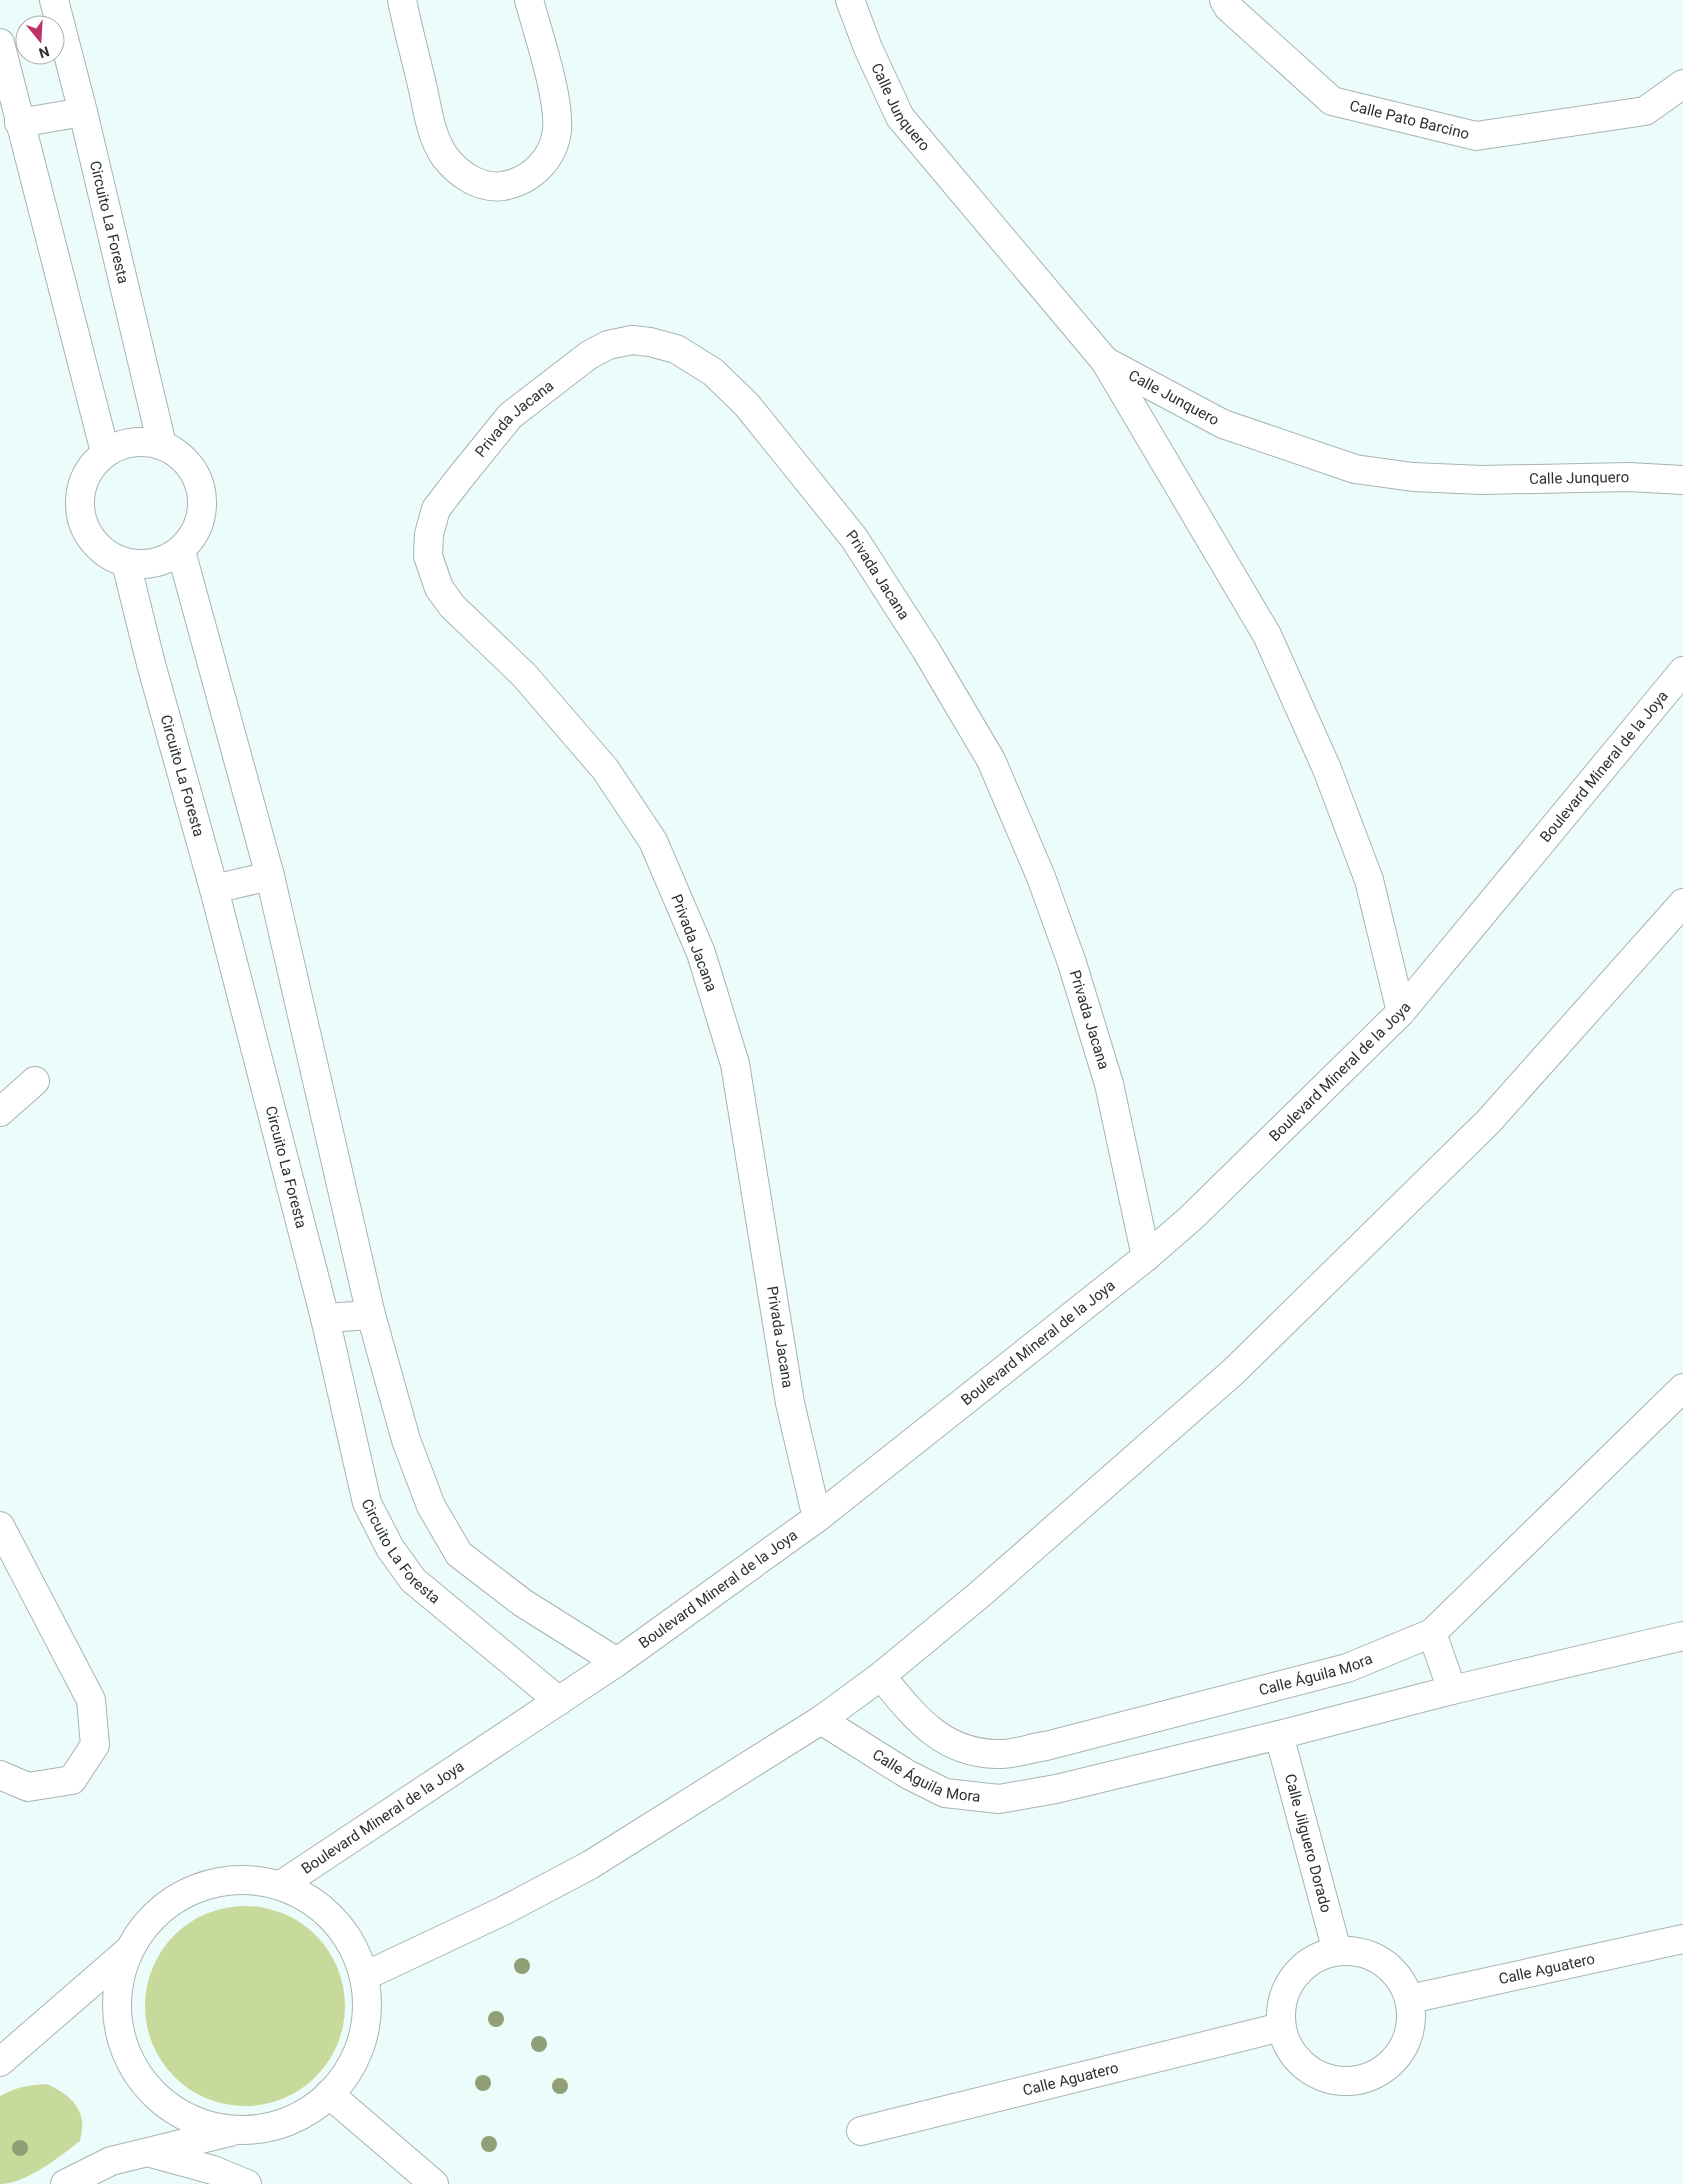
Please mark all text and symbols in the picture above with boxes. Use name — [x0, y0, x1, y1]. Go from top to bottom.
north arrow — [15, 15, 65, 65]
text: N — [37, 43, 51, 62]
street label: Calle Junquero — [867, 60, 934, 155]
street label: Calle Pato Barcino — [1348, 97, 1471, 143]
street label: Circuito La Foresta — [86, 159, 132, 285]
street label: Calle Junquero — [1125, 366, 1222, 429]
street label: Privada Jacana — [471, 377, 557, 461]
street label: Calle Junquero — [1529, 468, 1629, 488]
street label: Privada Jacana — [842, 526, 913, 623]
street label: Boulevard Mineral de la Joya — [1536, 687, 1672, 846]
street label: Circuito La Foresta — [157, 713, 208, 839]
street label: Privada Jacana — [667, 892, 721, 994]
street label: Privada Jacana — [1066, 968, 1113, 1071]
street label: Boulevard Mineral de la Joya — [1265, 998, 1414, 1145]
street label: Circuito La Foresta — [262, 1104, 310, 1230]
street label: Boulevard Mineral de la Joya — [958, 1276, 1119, 1409]
street label: Privada Jacana — [763, 1285, 797, 1389]
street label: Circuito La Foresta — [357, 1496, 444, 1608]
street label: Boulevard Mineral de la Joya — [635, 1526, 801, 1652]
street label: Calle Águila Mora — [1257, 1650, 1375, 1699]
street label: Calle Águila Mora — [869, 1746, 981, 1806]
street label: Boulevard Mineral de la Joya — [298, 1757, 467, 1878]
street label: Calle Jilguero Dorado — [1281, 1772, 1335, 1914]
street label: Calle Aguatero — [1497, 1950, 1597, 1988]
street label: Calle Aguatero — [1021, 2059, 1120, 2100]

